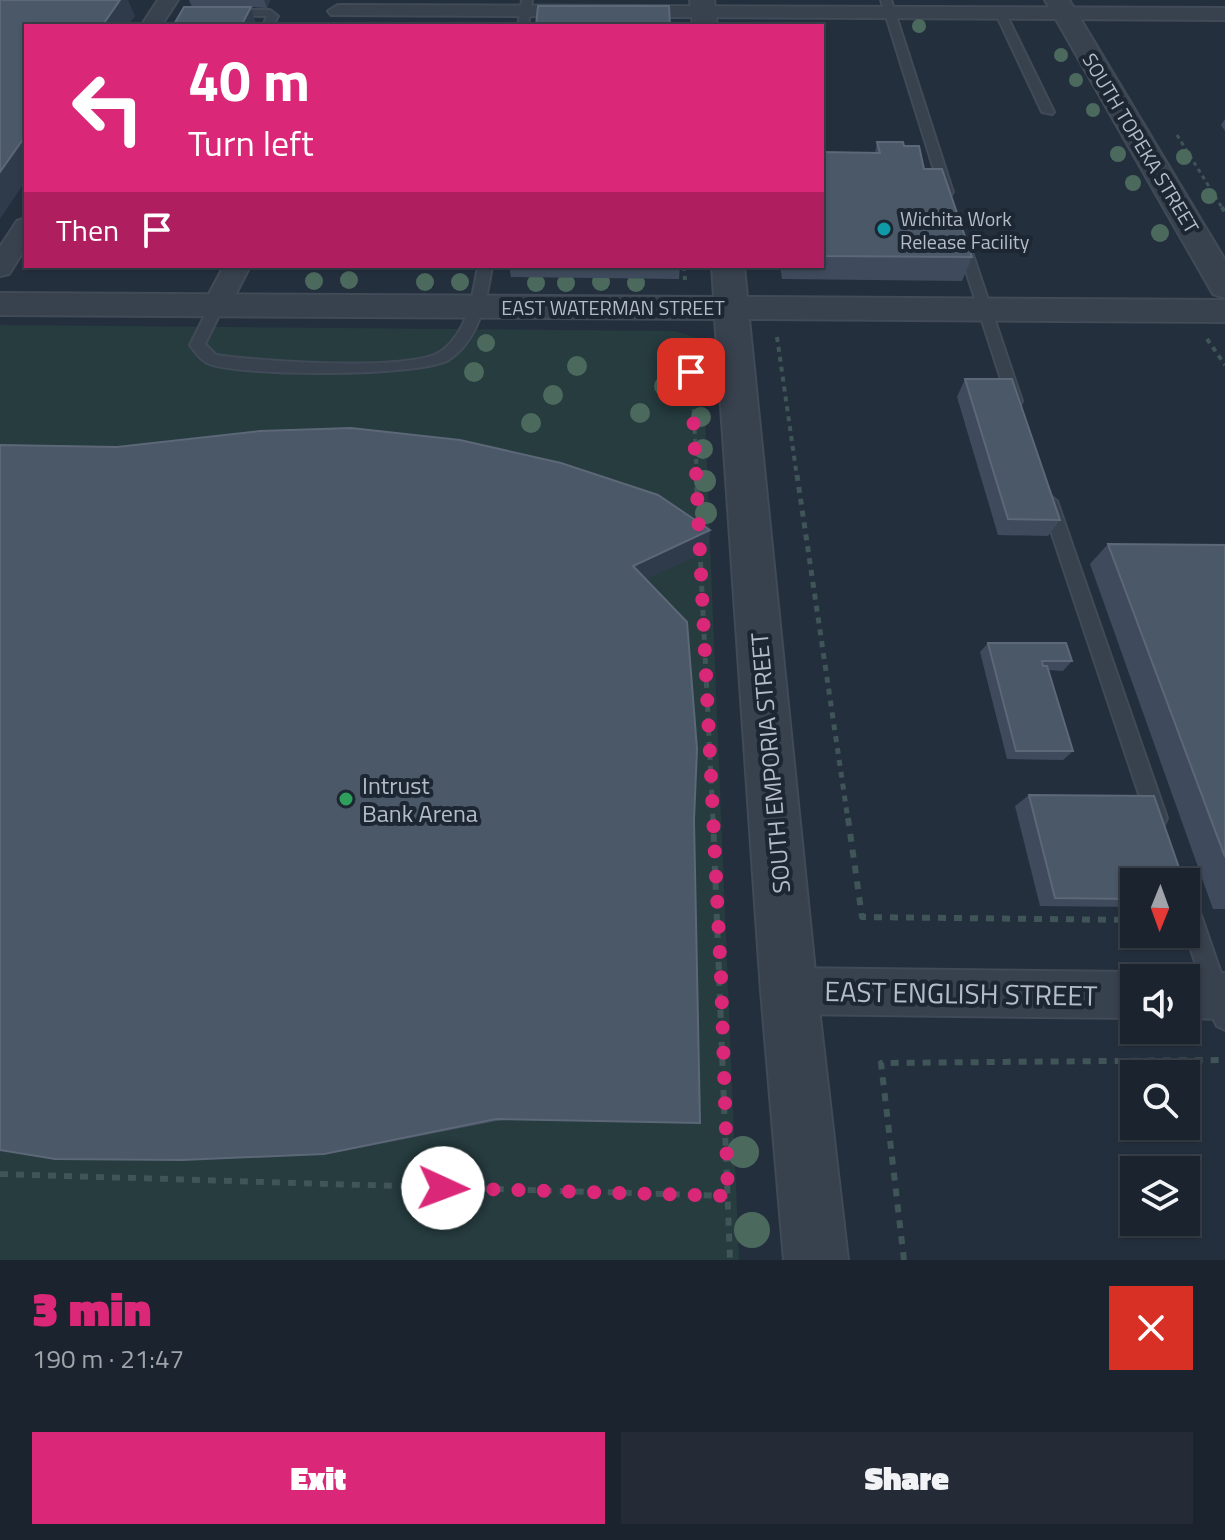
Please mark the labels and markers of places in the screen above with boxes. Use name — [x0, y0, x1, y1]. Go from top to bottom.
place label: Wichita Work Release Facility — [900, 203, 1030, 257]
marker: Wichita Work Release Facility — [875, 220, 893, 238]
pin — [657, 338, 725, 406]
place label: Intrust Bank Arena — [362, 767, 478, 831]
marker: Intrust Bank Arena — [337, 790, 355, 808]

